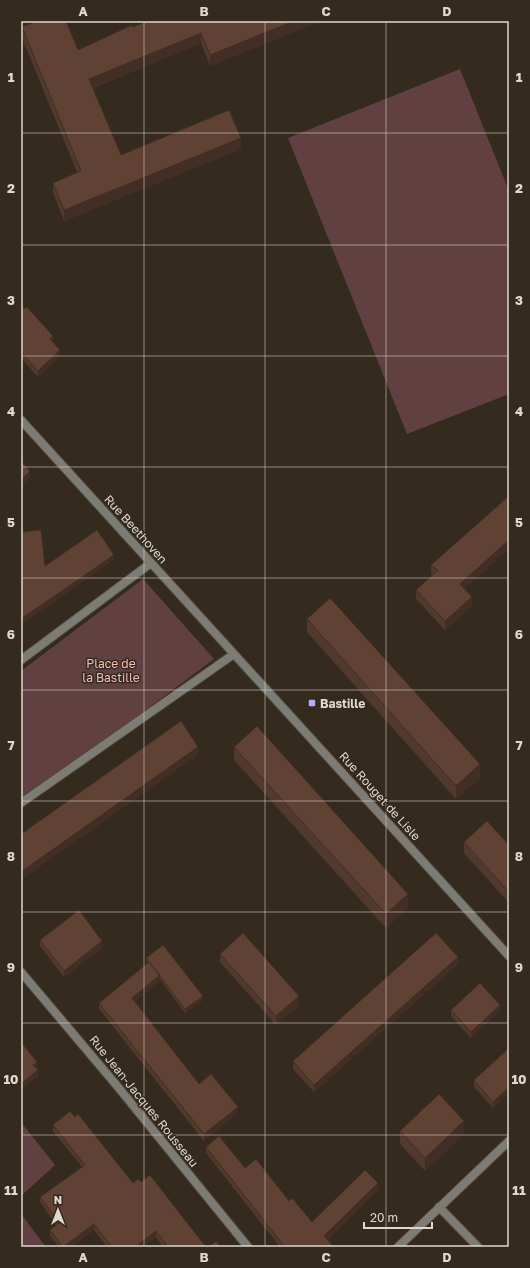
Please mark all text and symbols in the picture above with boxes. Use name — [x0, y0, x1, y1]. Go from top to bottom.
text: A — [78, 3, 88, 19]
text: B — [199, 3, 209, 19]
text: C — [321, 3, 331, 19]
text: D — [442, 3, 452, 19]
text: 1 — [8, 69, 15, 85]
text: 1 — [516, 69, 523, 85]
text: 2 — [7, 180, 15, 196]
text: 2 — [515, 180, 523, 196]
text: 3 — [7, 292, 15, 308]
text: 3 — [515, 292, 523, 308]
text: 4 — [7, 403, 15, 419]
text: 4 — [515, 403, 523, 419]
street label: Rue Beethoven — [101, 492, 171, 566]
text: 5 — [7, 514, 15, 530]
text: 5 — [515, 514, 523, 530]
text: 6 — [7, 626, 15, 642]
text: 6 — [515, 626, 523, 642]
park label: Place de la Bastille — [82, 656, 140, 685]
place label: Bastille — [320, 696, 365, 711]
marker: Bastille — [307, 698, 317, 708]
text: 7 — [7, 737, 15, 753]
text: 7 — [515, 737, 523, 753]
street label: Rue Rouget de Lisle — [336, 749, 424, 843]
text: 8 — [7, 848, 15, 864]
text: 8 — [515, 848, 523, 864]
text: 9 — [7, 959, 15, 975]
text: 9 — [515, 959, 523, 975]
street label: Rue Jean-Jacques Rousseau — [86, 1032, 202, 1170]
text: 10 — [3, 1071, 19, 1087]
text: 10 — [511, 1071, 527, 1087]
text: 11 — [4, 1182, 18, 1198]
text: 11 — [512, 1182, 526, 1198]
north arrow — [38, 1190, 78, 1230]
text: N — [54, 1193, 62, 1206]
scale bar — [364, 1204, 432, 1230]
text: 20 m — [370, 1210, 398, 1225]
text: A — [78, 1249, 88, 1265]
text: B — [199, 1249, 209, 1265]
text: C — [321, 1249, 331, 1265]
text: D — [442, 1249, 452, 1265]

